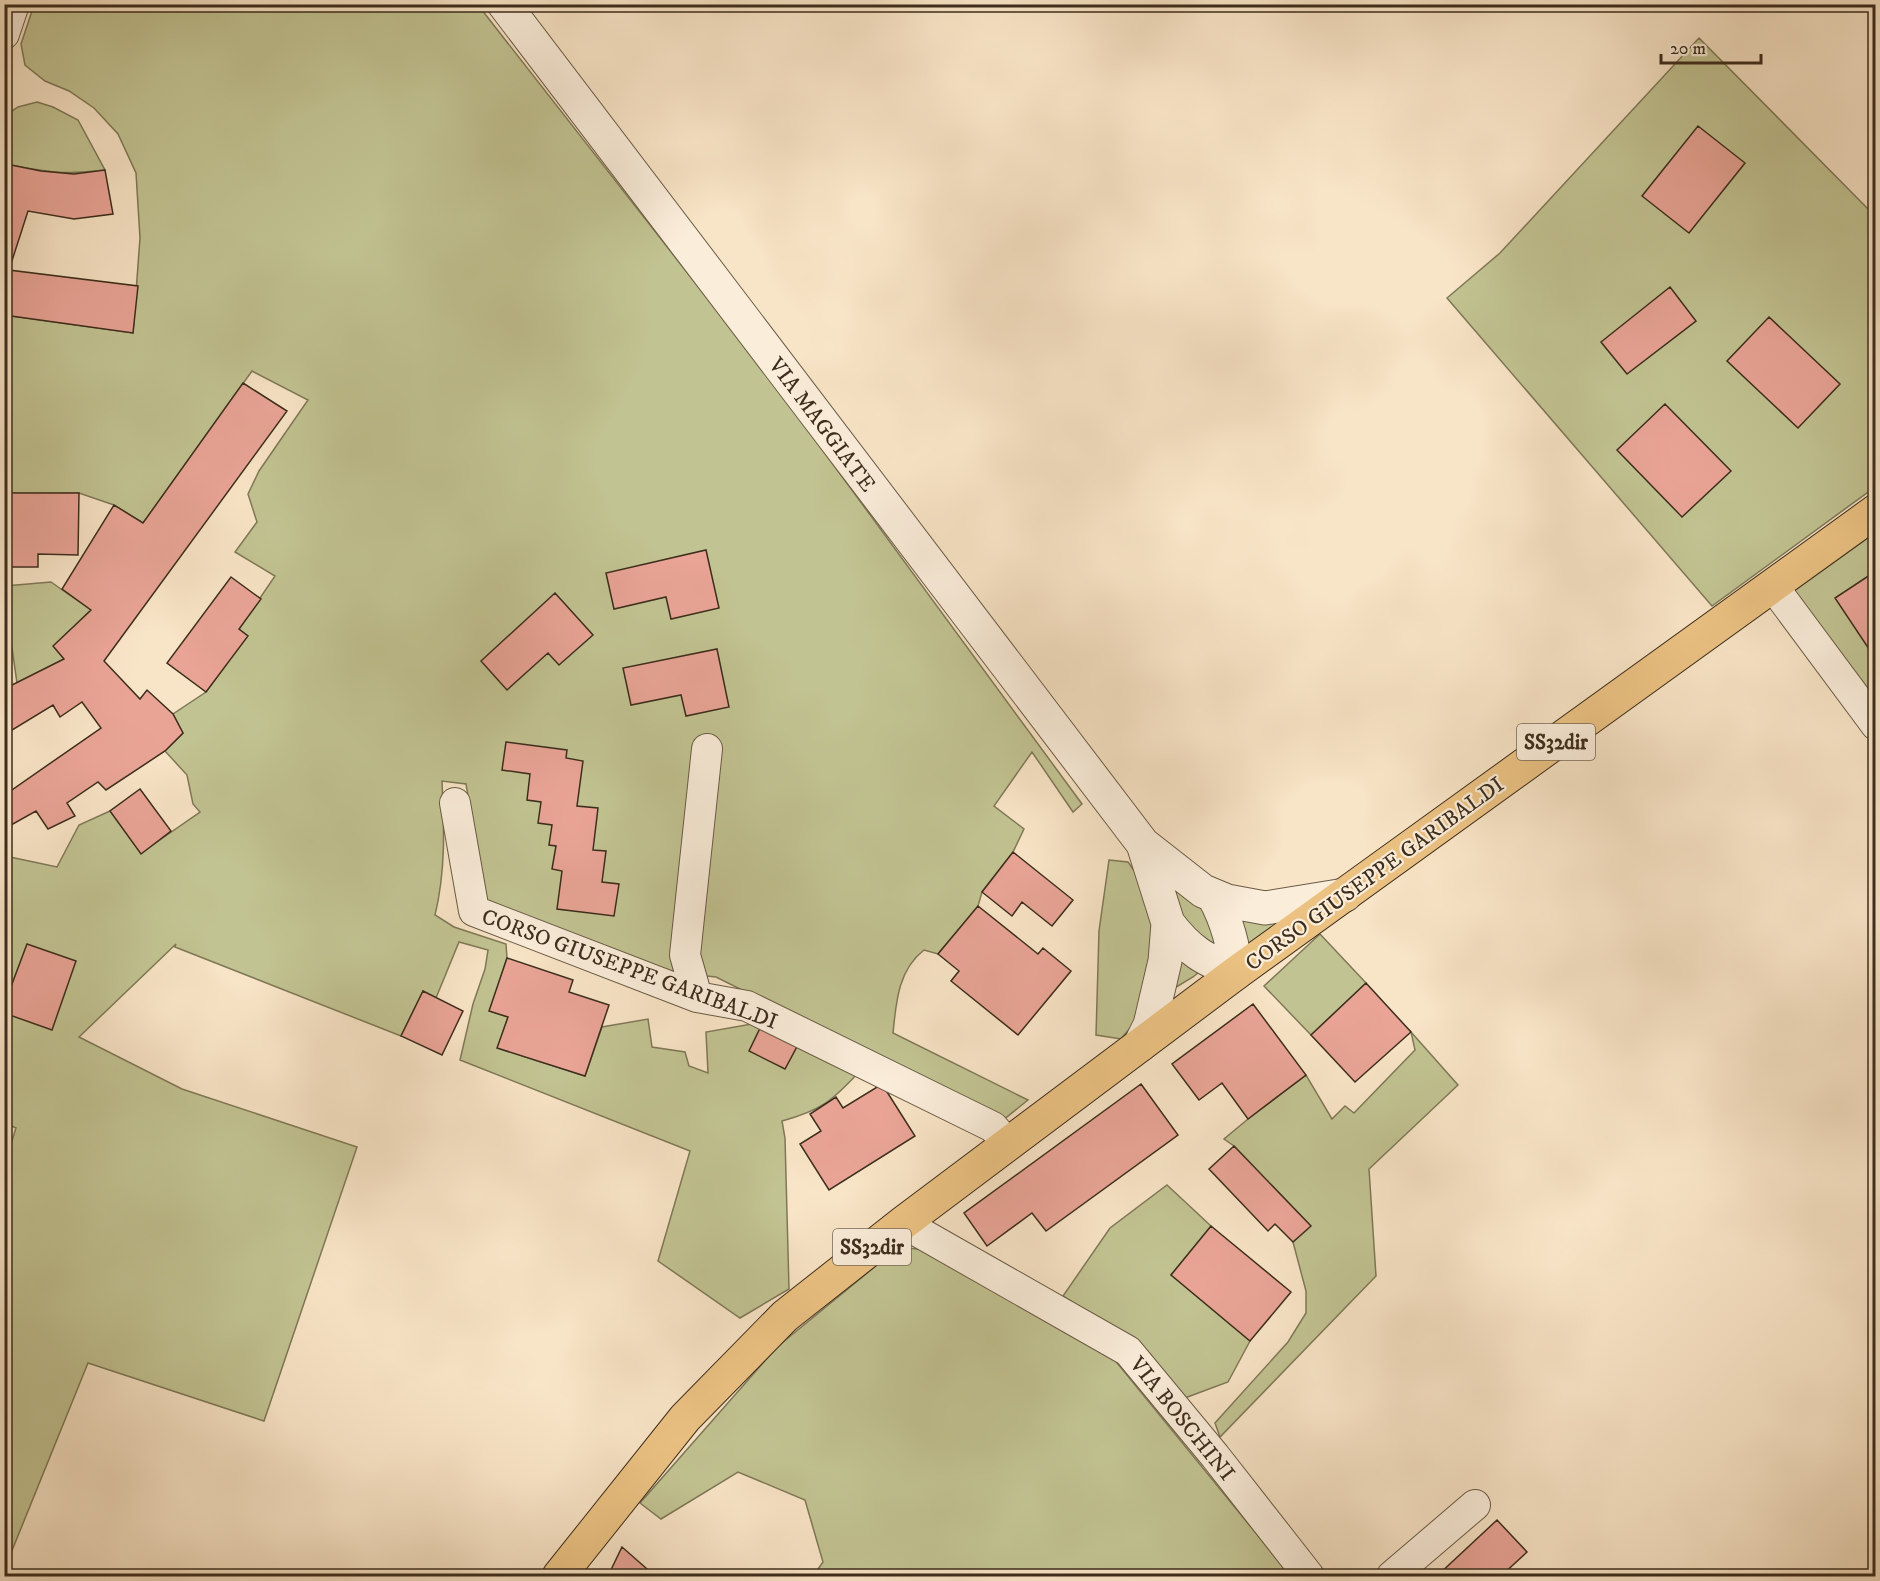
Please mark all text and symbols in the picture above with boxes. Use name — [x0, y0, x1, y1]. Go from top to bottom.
scale bar — [1661, 27, 1762, 65]
text: 20 m — [1670, 38, 1706, 60]
street label: VIA MAGGIATE — [762, 352, 881, 497]
road number: SS32dir — [1517, 724, 1595, 760]
street label: CORSO GIUSEPPE GARIBALDI — [1240, 771, 1509, 977]
street label: CORSO GIUSEPPE GARIBALDI — [478, 903, 781, 1036]
road number: SS32dir — [833, 1229, 911, 1265]
street label: VIA BOSCHINI — [1123, 1351, 1240, 1487]

